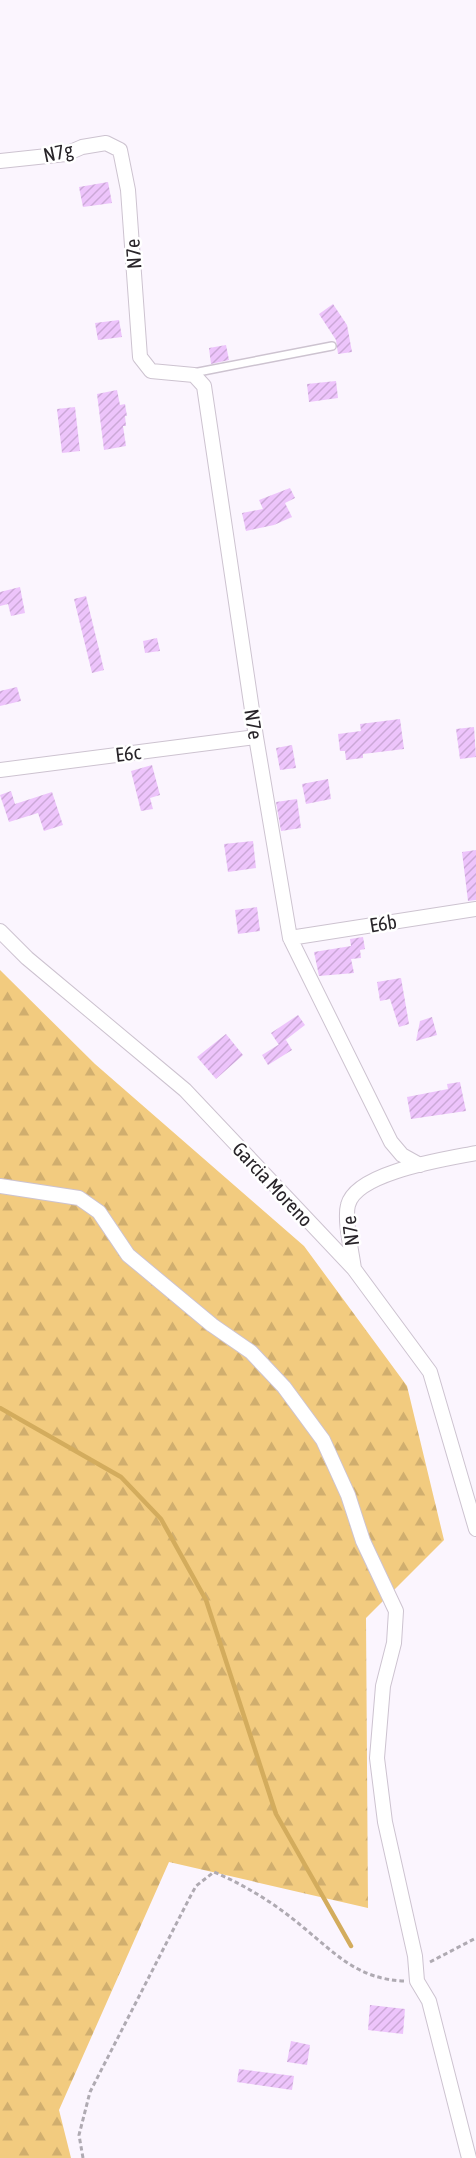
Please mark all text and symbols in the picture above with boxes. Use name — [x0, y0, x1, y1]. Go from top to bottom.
street label: N7g — [41, 138, 75, 166]
street label: N7e — [120, 238, 146, 270]
street label: N7e — [240, 707, 268, 741]
street label: E6c — [114, 740, 143, 766]
street label: E6b — [368, 909, 398, 937]
street label: Garcia Moreno — [228, 1137, 318, 1231]
street label: N7e — [337, 1215, 363, 1247]

